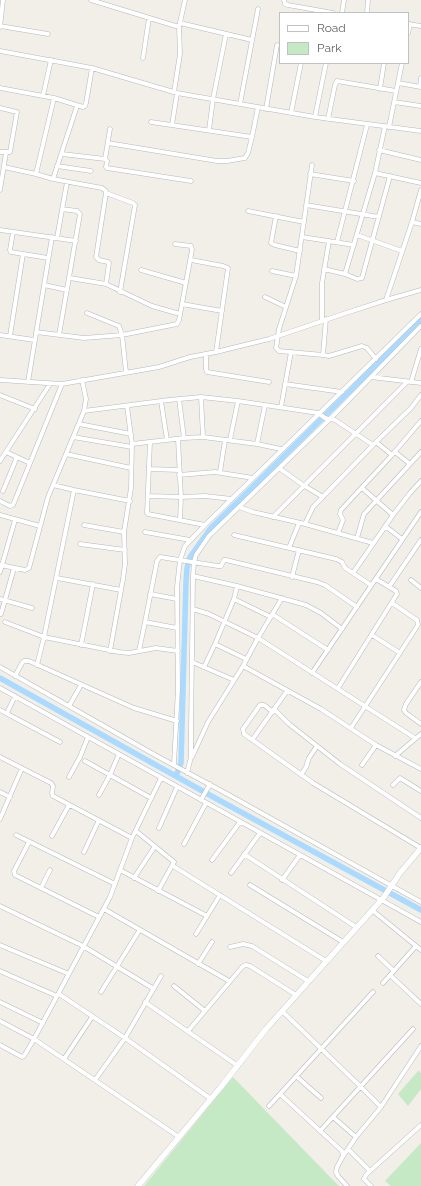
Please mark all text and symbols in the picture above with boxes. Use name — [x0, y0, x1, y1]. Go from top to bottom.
legend — [279, 12, 409, 64]
text: Road — [317, 21, 346, 35]
text: Park — [317, 41, 342, 55]

